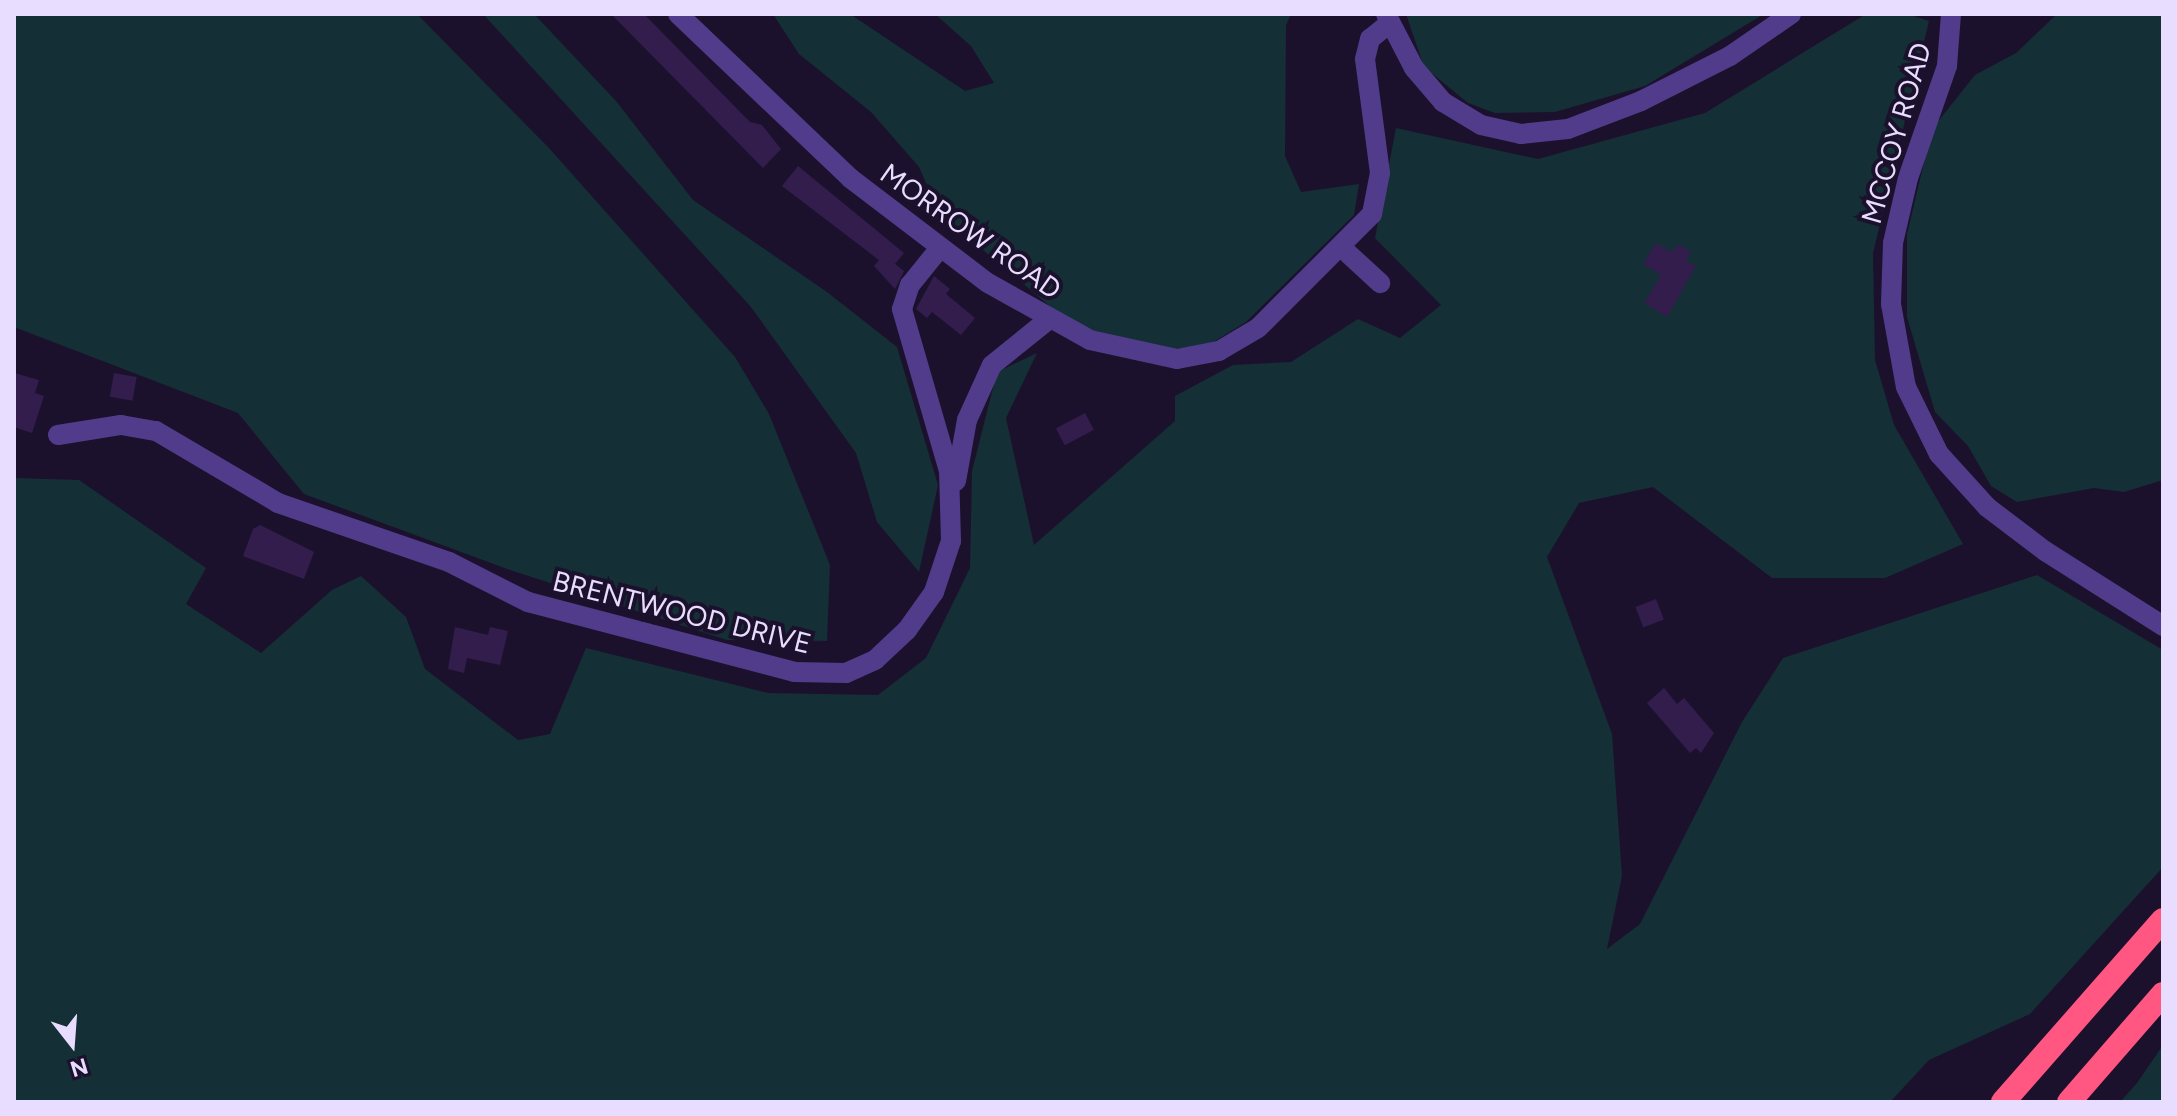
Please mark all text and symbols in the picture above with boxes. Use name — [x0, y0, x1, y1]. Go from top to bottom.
street label: MCCOY ROAD — [1854, 39, 1938, 227]
street label: MORROW ROAD — [874, 156, 1068, 306]
street label: BRENTWOOD DRIVE — [549, 564, 815, 660]
north arrow — [32, 1004, 112, 1084]
text: N — [67, 1052, 91, 1083]

